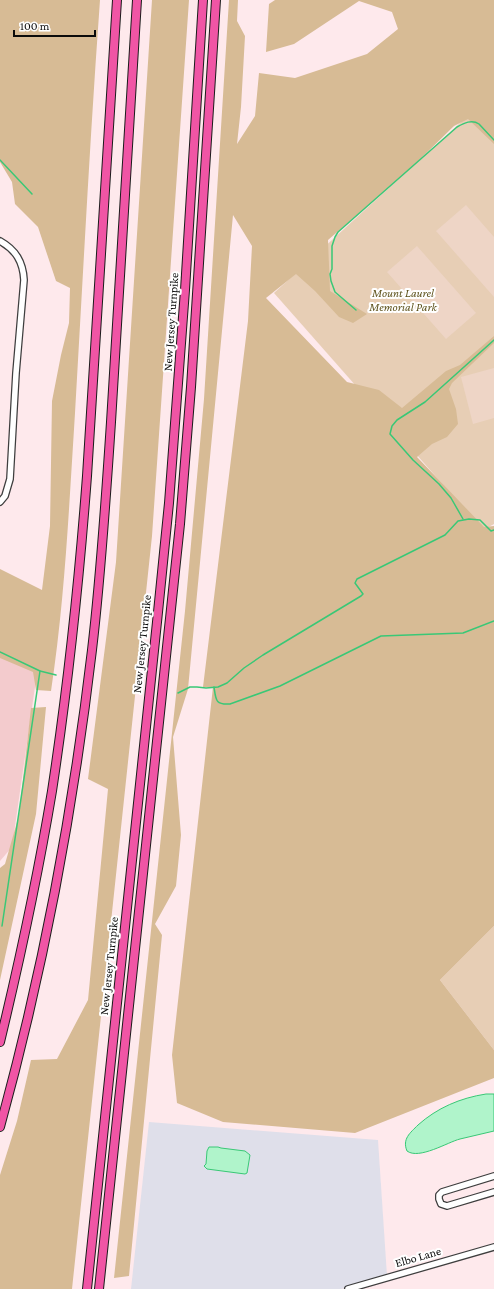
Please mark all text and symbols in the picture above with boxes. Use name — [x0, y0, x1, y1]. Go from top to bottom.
scale bar — [14, 12, 95, 38]
text: 100 m — [20, 19, 50, 33]
street label: New Jersey Turnpike — [161, 272, 181, 372]
park label: Mount Laurel Memorial Park — [368, 286, 437, 314]
street label: New Jersey Turnpike — [130, 594, 154, 694]
street label: New Jersey Turnpike — [97, 916, 121, 1016]
street label: Elbo Lane — [393, 1244, 443, 1270]

